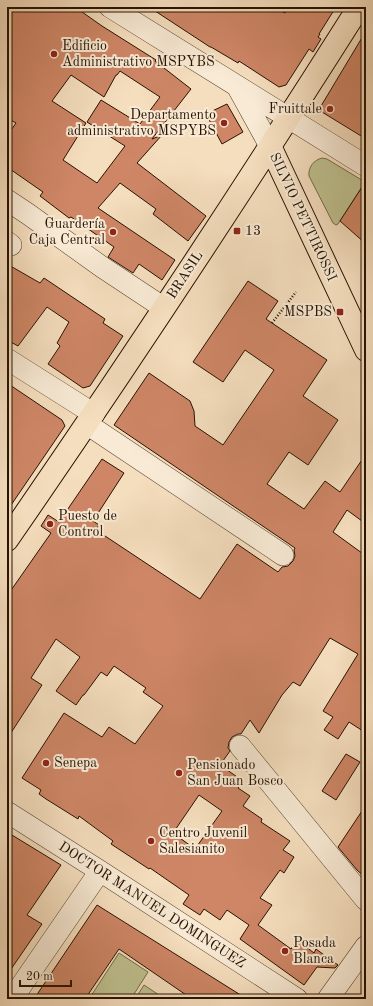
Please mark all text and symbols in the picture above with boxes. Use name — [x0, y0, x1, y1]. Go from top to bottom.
place label: Edificio Administrativo MSPYBS — [62, 39, 215, 69]
marker: Edificio Administrativo MSPYBS — [49, 49, 59, 59]
place label: Fruittale — [269, 102, 322, 116]
marker: Fruittale — [325, 104, 335, 114]
place label: Departamento administrativo MSPYBS — [67, 108, 216, 138]
marker: Departamento administrativo MSPYBS — [219, 118, 229, 128]
street label: SILVIO PETTIROSSI — [267, 150, 339, 284]
place label: Guardería Caja Central — [29, 217, 105, 247]
place label: 13 — [245, 224, 261, 238]
marker: 13 — [232, 226, 242, 236]
marker: Guardería Caja Central — [108, 227, 118, 237]
street label: BRASIL — [164, 249, 206, 301]
place label: MSPBS — [284, 305, 332, 319]
marker: MSPBS — [335, 307, 345, 317]
place label: Puesto de Control — [58, 509, 117, 539]
marker: Puesto de Control — [45, 519, 55, 529]
place label: Senepa — [54, 756, 97, 770]
marker: Senepa — [41, 758, 51, 768]
place label: Pensionado San Juan Bosco — [187, 758, 283, 788]
marker: Pensionado San Juan Bosco — [174, 768, 184, 778]
place label: Centro Juvenil Salesianito — [159, 826, 247, 856]
marker: Centro Juvenil Salesianito — [146, 836, 156, 846]
street label: DOCTOR MANUEL DOMINGUEZ — [56, 839, 248, 971]
place label: Posada Blanca — [293, 936, 336, 966]
marker: Posada Blanca — [280, 946, 290, 956]
scale bar — [20, 962, 71, 988]
text: 20 m — [26, 971, 53, 983]

